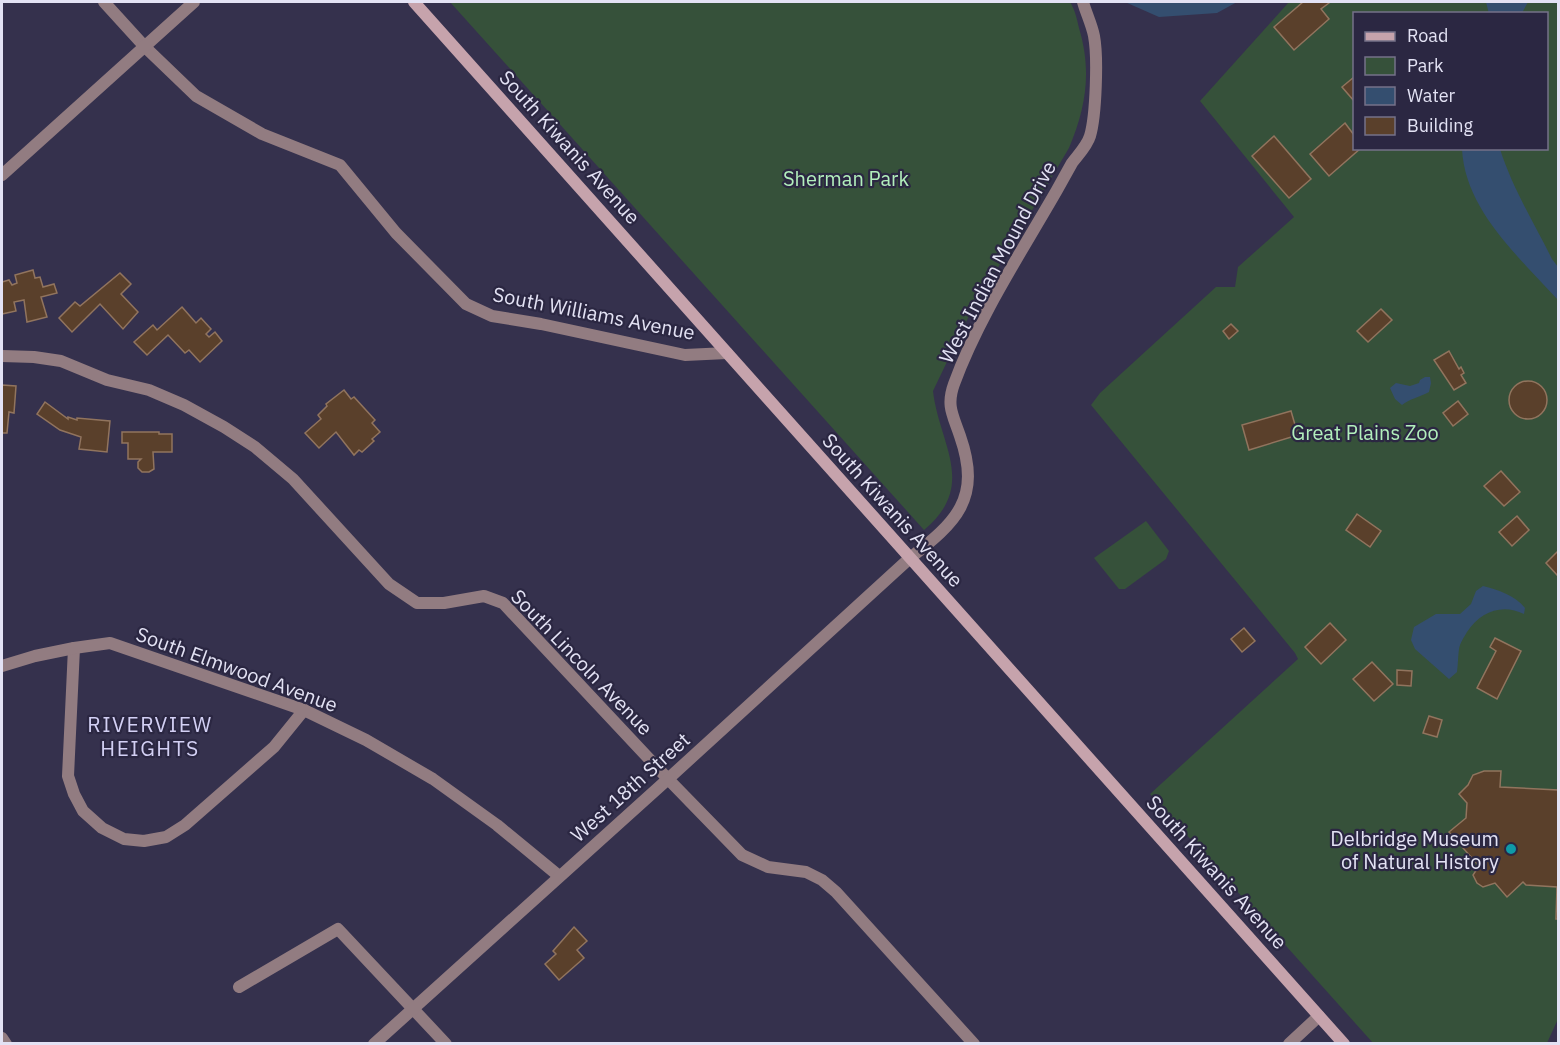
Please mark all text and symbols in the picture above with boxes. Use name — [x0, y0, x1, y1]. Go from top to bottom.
legend — [1353, 12, 1548, 150]
text: Road — [1407, 24, 1448, 47]
text: Park — [1407, 54, 1444, 77]
street label: South Kiwanis Avenue — [494, 64, 646, 230]
text: Water — [1407, 84, 1456, 107]
text: Building — [1407, 114, 1474, 137]
street label: West Indian Mound Drive — [932, 156, 1062, 368]
park label: Sherman Park — [783, 165, 909, 192]
street label: South Williams Avenue — [491, 280, 697, 346]
park label: Great Plains Zoo — [1291, 419, 1439, 446]
street label: South Kiwanis Avenue — [817, 427, 969, 593]
street label: South Lincoln Avenue — [505, 583, 659, 741]
street label: South Elmwood Avenue — [133, 620, 341, 718]
district label: RIVERVIEW HEIGHTS — [87, 710, 213, 762]
street label: West 18th Street — [565, 726, 695, 848]
street label: South Kiwanis Avenue — [1141, 789, 1293, 955]
place label: Delbridge Museum of Natural History — [1330, 825, 1499, 875]
marker: Delbridge Museum of Natural History — [1504, 842, 1518, 856]

